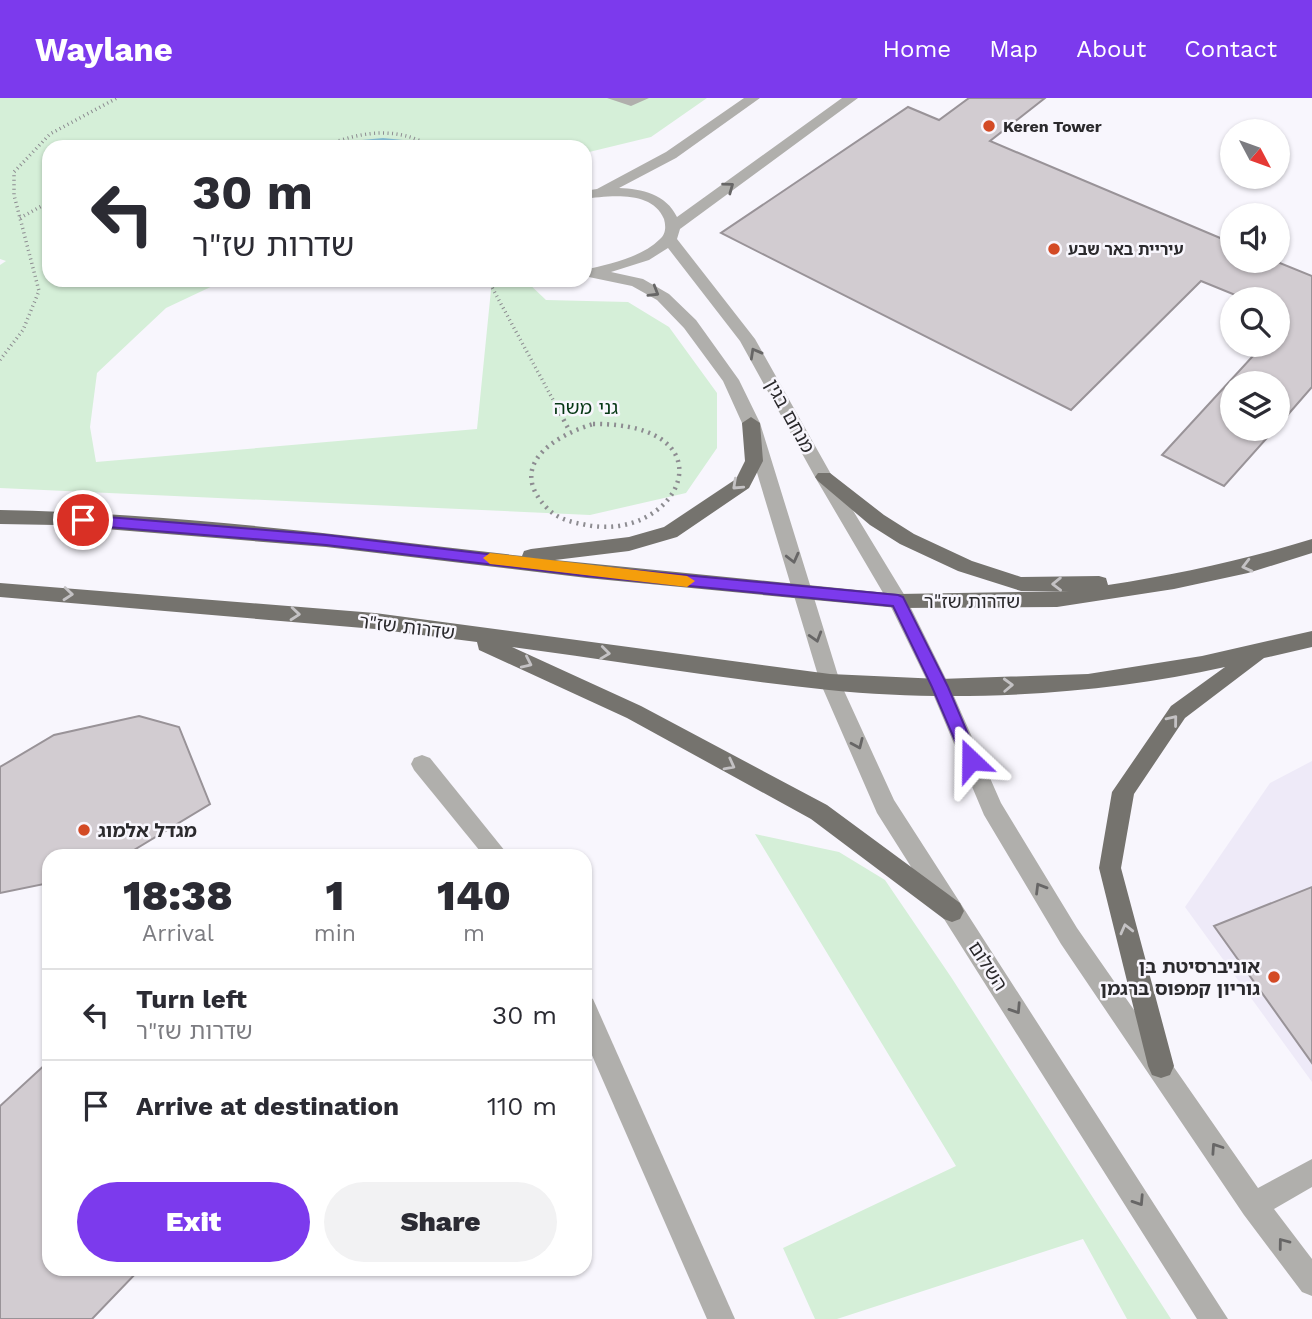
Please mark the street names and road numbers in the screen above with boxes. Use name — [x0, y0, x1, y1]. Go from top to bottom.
street label: מנחם בגין — [760, 375, 820, 457]
street label: שדרות שז"ר — [924, 590, 1020, 613]
street label: שדרות שז"ר — [358, 610, 456, 644]
street label: השלום — [964, 937, 1012, 995]

